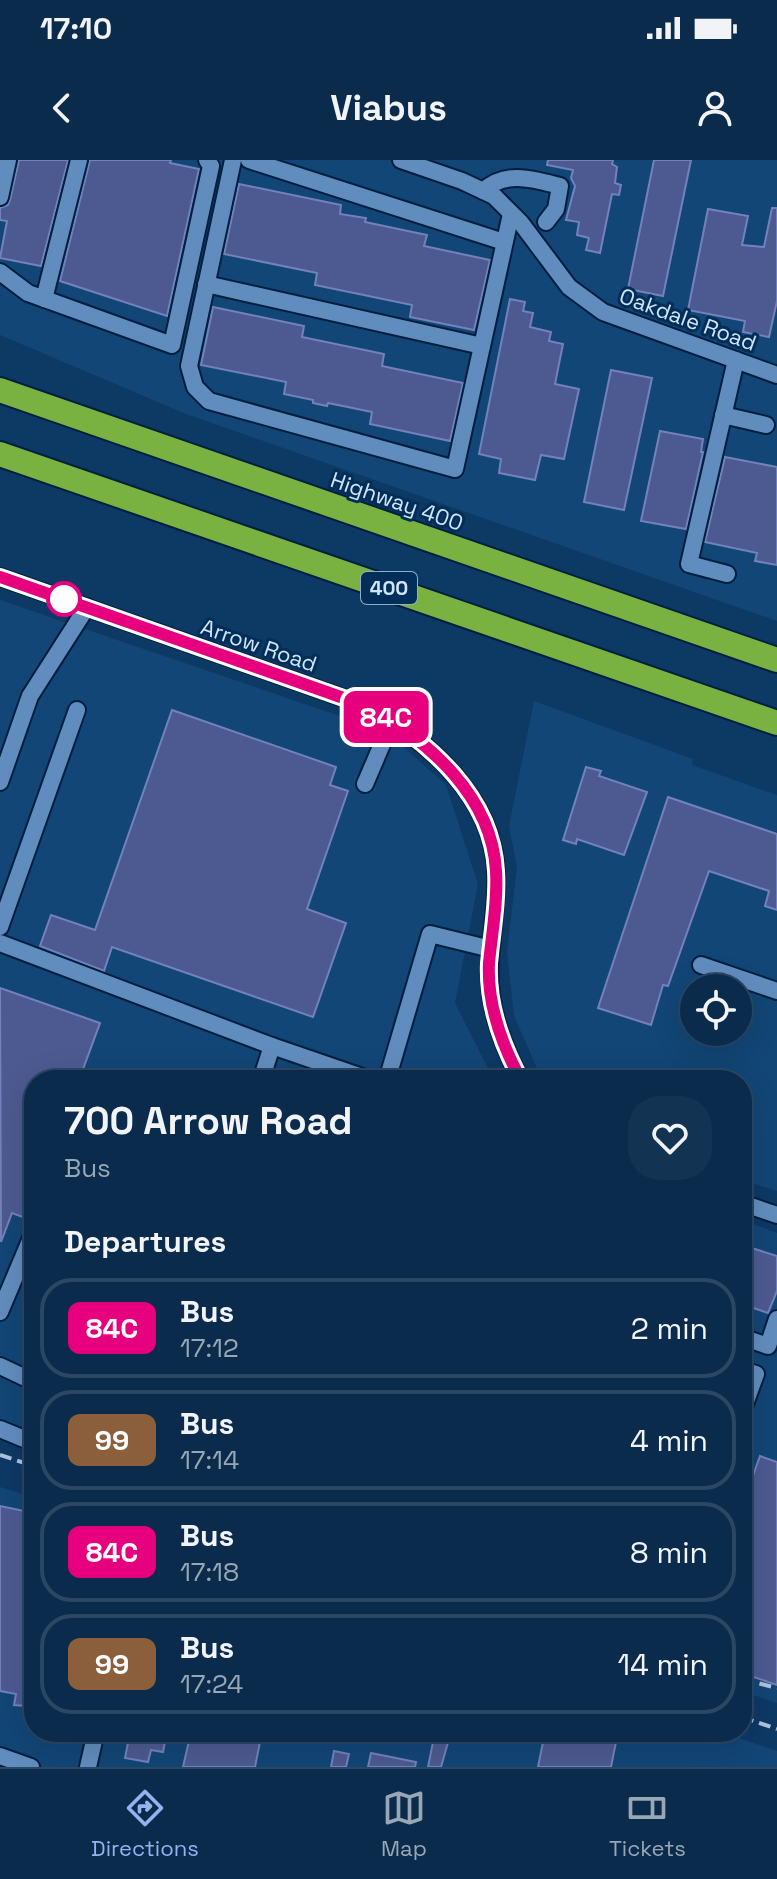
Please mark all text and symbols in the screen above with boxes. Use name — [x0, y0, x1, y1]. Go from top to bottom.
text: 17:10 — [40, 9, 112, 48]
text: Viabus — [330, 85, 447, 131]
icon: back — [40, 86, 84, 130]
icon: person — [693, 86, 737, 130]
street label: Oakdale Road — [616, 281, 760, 357]
street label: Highway 400 — [327, 465, 467, 537]
road number: 400 — [361, 572, 417, 604]
unlabelled marker — [47, 582, 81, 616]
street label: Arrow Road — [197, 612, 321, 678]
line badge: 84C — [340, 691, 432, 743]
text: 84C — [360, 699, 412, 735]
map controls — [680, 974, 752, 1046]
button: locate — [680, 974, 752, 1046]
button: heart — [628, 1096, 712, 1180]
text: 700 Arrow Road — [64, 1097, 353, 1145]
text: Bus — [64, 1151, 111, 1185]
text: Departures — [64, 1222, 226, 1261]
text: Bus — [180, 1292, 234, 1331]
text: 2 min — [631, 1309, 708, 1348]
text: 84C — [86, 1310, 138, 1346]
text: 17:12 — [180, 1331, 239, 1365]
text: Bus — [180, 1404, 234, 1443]
text: 4 min — [630, 1421, 708, 1460]
text: 99 — [95, 1422, 129, 1458]
text: 17:14 — [180, 1443, 239, 1477]
text: Bus — [180, 1516, 234, 1555]
text: 8 min — [630, 1533, 708, 1572]
text: 84C — [86, 1534, 138, 1570]
text: 17:18 — [180, 1555, 239, 1589]
text: Bus — [180, 1628, 234, 1667]
text: 14 min — [617, 1645, 708, 1684]
text: 99 — [95, 1646, 129, 1682]
text: 17:24 — [180, 1667, 243, 1701]
tab: Directions — [91, 1786, 199, 1862]
tab: Map — [381, 1786, 427, 1862]
tab: Tickets — [609, 1786, 686, 1862]

